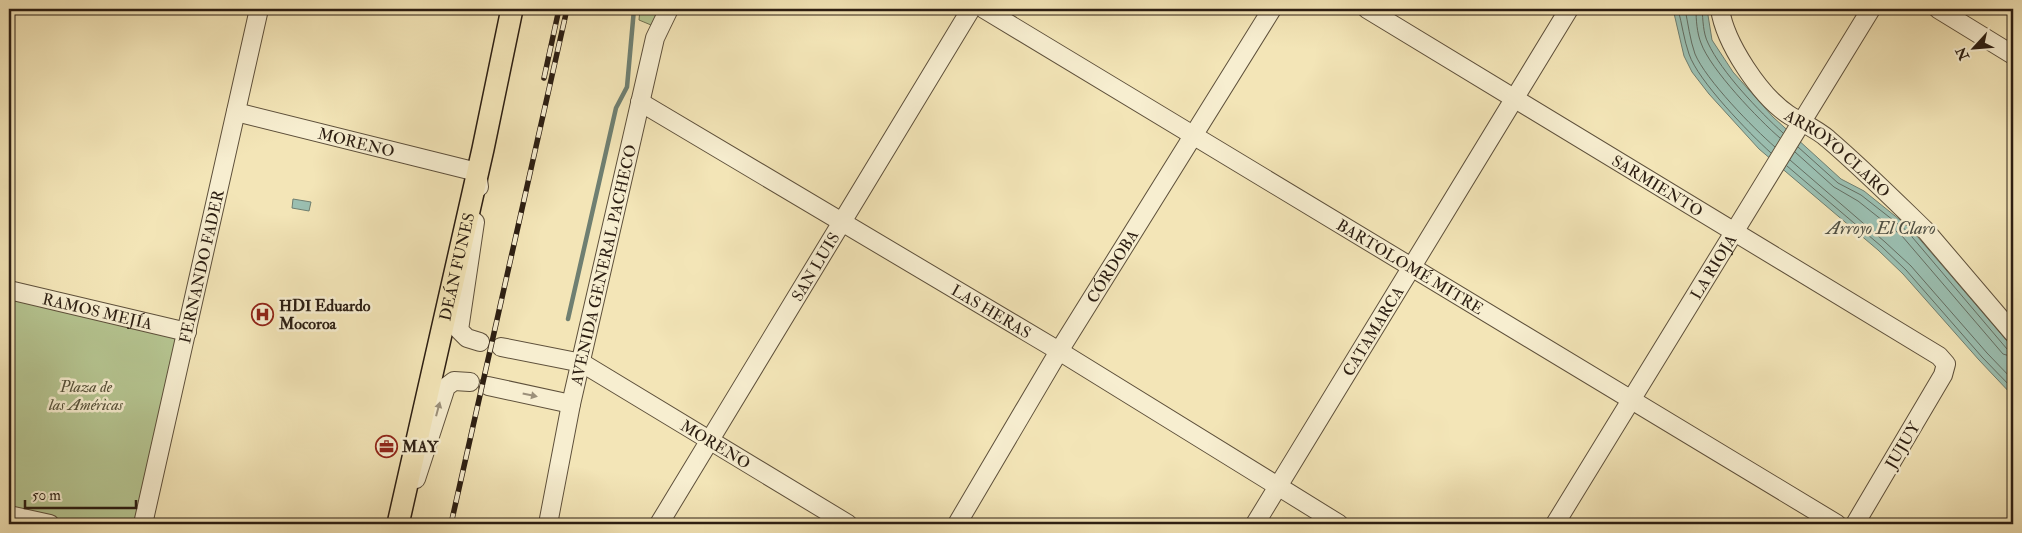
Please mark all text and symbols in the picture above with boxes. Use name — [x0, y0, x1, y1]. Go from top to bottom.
north arrow — [1950, 22, 2000, 72]
text: N — [1952, 44, 1974, 64]
street label: ARROYO CLARO — [1780, 105, 1894, 202]
street label: MORENO — [316, 124, 396, 162]
street label: AVENIDA GENERAL PACHECO — [566, 143, 641, 388]
street label: SARMIENTO — [1608, 151, 1707, 222]
street label: FERNANDO FADER — [175, 188, 229, 345]
street label: DEÁN FUNES — [435, 211, 479, 323]
street label: BARTOLOMÉ MITRE — [1333, 215, 1487, 319]
water label: Arroyo El Claro — [1824, 217, 1936, 240]
street label: CÓRDOBA — [1082, 226, 1143, 307]
street label: SAN LUIS — [787, 229, 844, 305]
street label: LA RIOJA — [1686, 231, 1741, 303]
street label: LAS HERAS — [947, 280, 1035, 343]
street label: CATAMARCA — [1339, 283, 1408, 380]
street label: RAMOS MEJÍA — [40, 289, 154, 335]
place label: HDI Eduardo Mocoroa — [278, 296, 371, 334]
hospital icon: HDI Eduardo Mocoroa — [251, 302, 275, 326]
park label: Plaza de las Américas — [48, 377, 124, 415]
one-way arrow — [522, 391, 537, 399]
one-way arrow — [435, 402, 443, 417]
street label: MORENO — [677, 416, 754, 474]
street label: JUJUY — [1881, 418, 1926, 474]
office icon: MAY — [374, 434, 398, 458]
place label: MAY — [401, 437, 439, 457]
scale bar — [25, 478, 136, 510]
text: 50 m — [32, 486, 61, 505]

